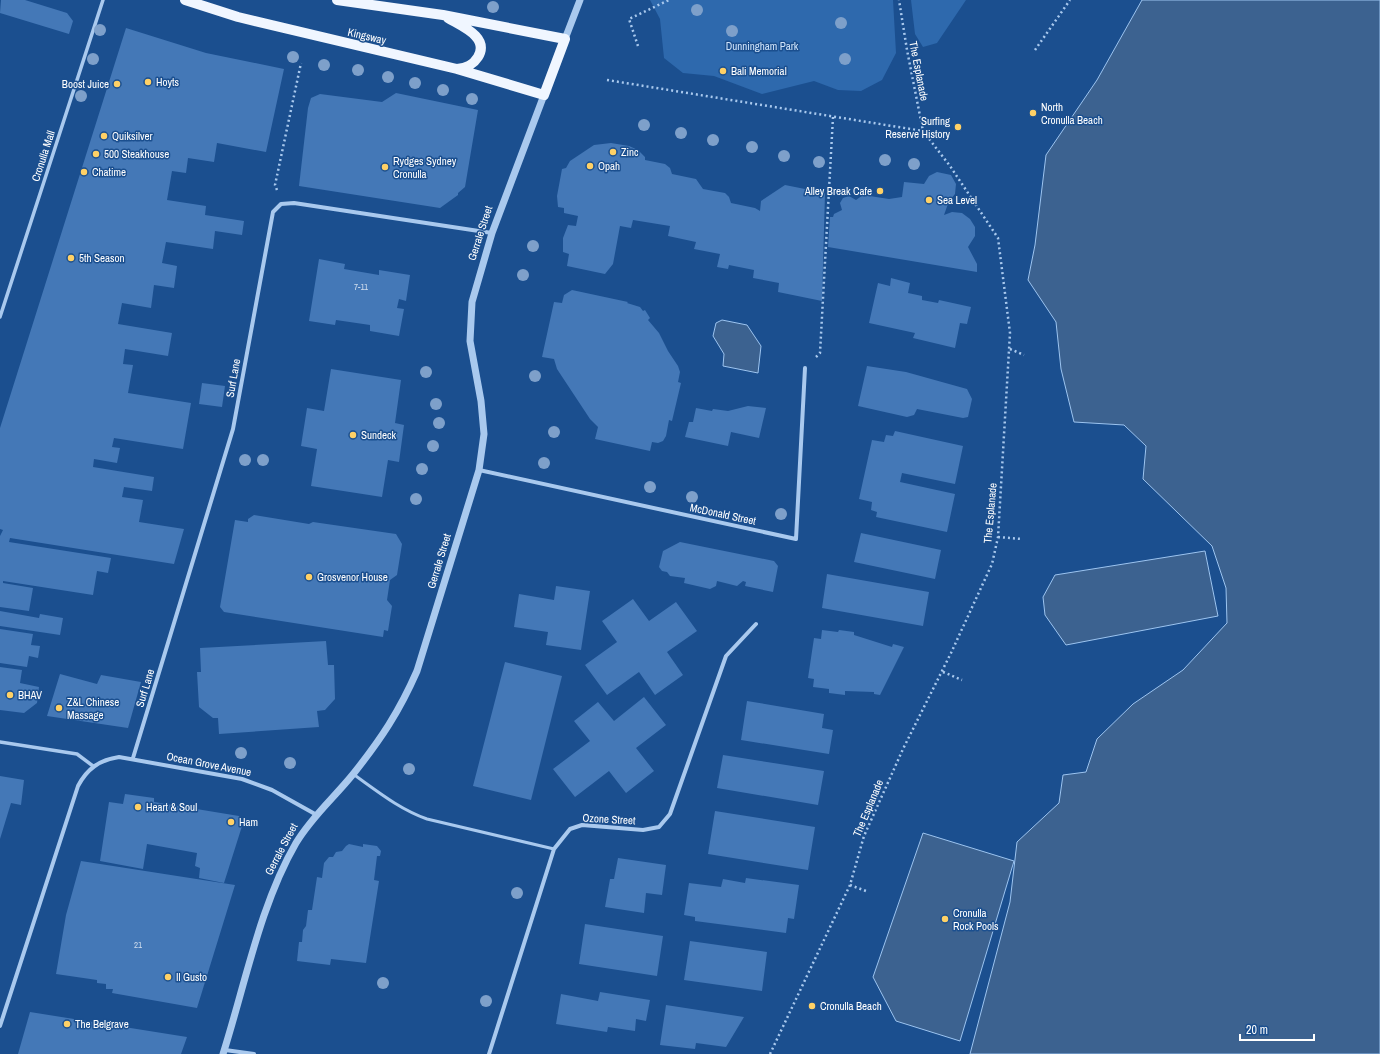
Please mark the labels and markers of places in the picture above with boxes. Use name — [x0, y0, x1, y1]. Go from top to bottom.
place label: Bali Memorial — [731, 64, 787, 78]
marker: Bali Memorial — [718, 66, 728, 76]
place label: Hoyts — [156, 75, 180, 89]
place label: Boost Juice — [62, 77, 109, 91]
marker: Hoyts — [143, 77, 153, 87]
marker: Boost Juice — [112, 79, 122, 89]
place label: North Cronulla Beach — [1041, 100, 1103, 127]
marker: North Cronulla Beach — [1028, 108, 1038, 118]
place label: Surfing Reserve History — [885, 114, 950, 141]
marker: Surfing Reserve History — [953, 122, 963, 132]
place label: Quiksilver — [112, 129, 153, 143]
marker: Quiksilver — [99, 131, 109, 141]
place label: Zinc — [621, 145, 639, 159]
place label: 500 Steakhouse — [104, 147, 169, 161]
marker: Zinc — [608, 147, 618, 157]
marker: 500 Steakhouse — [91, 149, 101, 159]
place label: Rydges Sydney Cronulla — [393, 154, 457, 181]
place label: Opah — [598, 159, 620, 173]
marker: Opah — [585, 161, 595, 171]
marker: Rydges Sydney Cronulla — [380, 162, 390, 172]
place label: Chatime — [92, 165, 126, 179]
marker: Chatime — [79, 167, 89, 177]
place label: Alley Break Cafe — [804, 184, 872, 198]
marker: Alley Break Cafe — [875, 186, 885, 196]
place label: Sea Level — [937, 193, 977, 207]
marker: Sea Level — [924, 195, 934, 205]
place label: 5th Season — [79, 251, 125, 265]
marker: 5th Season — [66, 253, 76, 263]
place label: Sundeck — [361, 428, 397, 442]
marker: Sundeck — [348, 430, 358, 440]
place label: Grosvenor House — [317, 570, 388, 584]
marker: Grosvenor House — [304, 572, 314, 582]
place label: BHAV — [18, 688, 42, 702]
marker: BHAV — [5, 690, 15, 700]
place label: Z&L Chinese Massage — [67, 695, 119, 722]
marker: Z&L Chinese Massage — [54, 703, 64, 713]
place label: Heart & Soul — [146, 800, 197, 814]
marker: Heart & Soul — [133, 802, 143, 812]
place label: Ham — [239, 815, 258, 829]
marker: Ham — [226, 817, 236, 827]
place label: Cronulla Rock Pools — [953, 906, 999, 933]
marker: Cronulla Rock Pools — [940, 914, 950, 924]
place label: Il Gusto — [176, 970, 207, 984]
marker: Il Gusto — [163, 972, 173, 982]
place label: Cronulla Beach — [820, 999, 882, 1013]
marker: Cronulla Beach — [807, 1001, 817, 1011]
place label: The Belgrave — [75, 1017, 129, 1031]
marker: The Belgrave — [62, 1019, 72, 1029]

